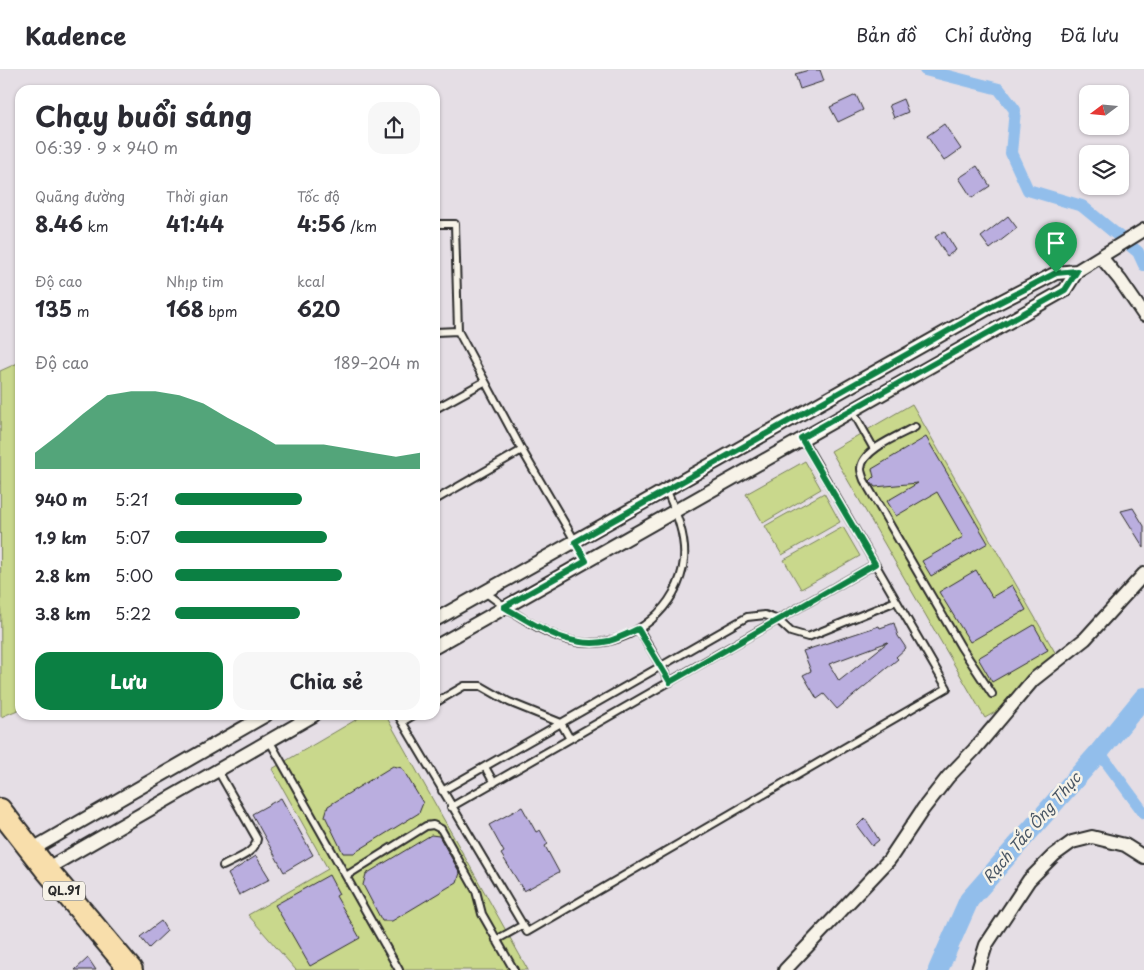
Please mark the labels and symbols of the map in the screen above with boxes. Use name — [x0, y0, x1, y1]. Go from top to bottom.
north arrow — [1079, 85, 1129, 135]
pin — [1035, 222, 1077, 273]
water label: Rạch Tắc Ông Thục — [976, 766, 1086, 887]
road number: QL.91 — [43, 881, 85, 900]

